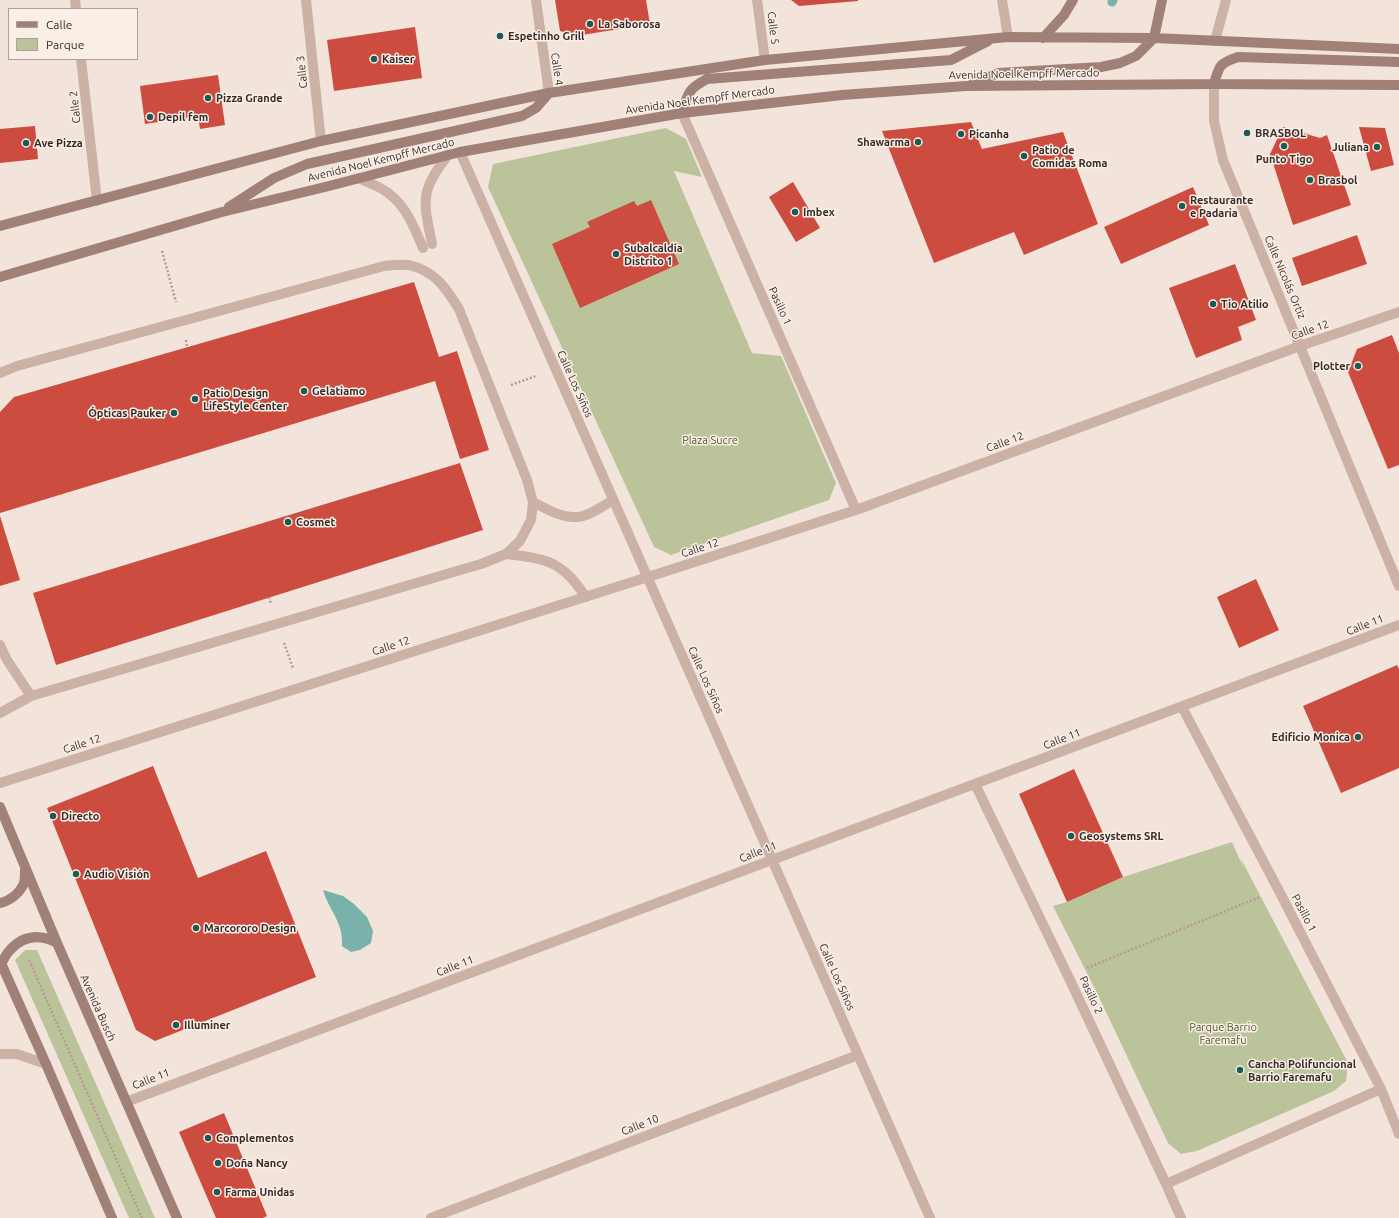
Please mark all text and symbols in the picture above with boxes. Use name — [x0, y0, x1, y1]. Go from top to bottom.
legend — [8, 8, 138, 60]
street label: Calle 5 — [764, 11, 782, 45]
place label: La Saborosa — [598, 17, 660, 31]
text: Calle — [46, 18, 72, 31]
marker: La Saborosa — [585, 19, 595, 29]
place label: Espetinho Grill — [508, 29, 584, 43]
marker: Espetinho Grill — [495, 31, 505, 41]
text: Parque — [46, 38, 84, 51]
place label: Kaiser — [382, 52, 414, 66]
street label: Calle 4 — [548, 52, 566, 86]
marker: Kaiser — [369, 54, 379, 64]
street label: Calle 3 — [294, 55, 310, 89]
street label: Avenida Noel Kempff Mercado — [949, 66, 1099, 82]
street label: Avenida Noel Kempff Mercado — [625, 83, 775, 117]
street label: Calle 2 — [67, 90, 83, 124]
place label: Pizza Grande — [216, 91, 283, 105]
marker: Pizza Grande — [203, 93, 213, 103]
place label: Depil fem — [158, 110, 208, 124]
marker: Depil fem — [145, 112, 155, 122]
place label: BRASBOL — [1255, 126, 1306, 140]
place label: Picanha — [969, 127, 1009, 141]
marker: BRASBOL — [1242, 128, 1252, 138]
marker: Picanha — [956, 129, 966, 139]
street label: Avenida Noel Kempff Mercado — [306, 135, 456, 185]
place label: Shawarma — [857, 135, 910, 149]
place label: Ave Pizza — [34, 136, 83, 150]
marker: Shawarma — [913, 137, 923, 147]
marker: Ave Pizza — [21, 138, 31, 148]
place label: Juliana — [1332, 140, 1369, 154]
marker: Punto Tigo — [1279, 141, 1289, 151]
marker: Juliana — [1372, 142, 1382, 152]
place label: Patio de Comidas Roma — [1032, 143, 1108, 169]
marker: Patio de Comidas Roma — [1019, 151, 1029, 161]
place label: Punto Tigo — [1256, 152, 1312, 166]
place label: Brasbol — [1318, 173, 1357, 187]
marker: Brasbol — [1305, 175, 1315, 185]
place label: Restaurante e Padaria — [1190, 193, 1253, 219]
marker: Restaurante e Padaria — [1177, 201, 1187, 211]
place label: Imbex — [803, 205, 835, 219]
marker: Imbex — [790, 207, 800, 217]
street label: Calle Nicolás Ortiz — [1261, 233, 1309, 321]
place label: Subalcaldía Distrito 1 — [624, 241, 683, 267]
marker: Subalcaldía Distrito 1 — [611, 249, 621, 259]
street label: Pasillo 1 — [766, 285, 794, 327]
place label: Tio Atilio — [1221, 297, 1269, 311]
marker: Tio Atilio — [1208, 299, 1218, 309]
street label: Calle 12 — [1289, 317, 1331, 343]
street label: Calle Los Siños — [554, 348, 596, 420]
place label: Plotter — [1313, 359, 1350, 373]
marker: Plotter — [1353, 361, 1363, 371]
place label: Gelatiamo — [312, 384, 365, 398]
place label: Patio Design LifeStyle Center — [203, 386, 287, 412]
marker: Gelatiamo — [299, 386, 309, 396]
marker: Patio Design LifeStyle Center — [190, 394, 200, 404]
place label: Ópticas Pauker — [88, 406, 166, 420]
marker: Ópticas Pauker — [169, 408, 179, 418]
street label: Calle 12 — [984, 429, 1026, 455]
park label: Plaza Sucre — [682, 433, 738, 447]
place label: Cosmet — [296, 515, 335, 529]
marker: Cosmet — [283, 517, 293, 527]
street label: Calle 12 — [679, 536, 721, 560]
street label: Calle 11 — [1344, 612, 1386, 638]
street label: Calle 12 — [370, 634, 412, 658]
street label: Calle Los Siños — [685, 644, 727, 716]
street label: Calle 11 — [1041, 726, 1083, 752]
place label: Edificio Monica — [1272, 730, 1350, 744]
street label: Calle 12 — [61, 732, 103, 756]
marker: Edificio Monica — [1353, 732, 1363, 742]
place label: Directo — [61, 809, 99, 823]
marker: Directo — [48, 811, 58, 821]
place label: Geosystems SRL — [1079, 829, 1163, 843]
marker: Geosystems SRL — [1066, 831, 1076, 841]
street label: Calle 11 — [737, 839, 779, 865]
place label: Audio Visión — [84, 867, 149, 881]
marker: Audio Visión — [71, 869, 81, 879]
street label: Pasillo 1 — [1289, 892, 1319, 934]
place label: Marcororo Design — [204, 921, 296, 935]
marker: Marcororo Design — [191, 923, 201, 933]
street label: Calle Los Siños — [816, 941, 858, 1013]
street label: Calle 11 — [434, 953, 476, 979]
street label: Avenida Busch — [77, 973, 119, 1043]
street label: Pasillo 2 — [1076, 974, 1106, 1016]
place label: Illuminer — [184, 1018, 230, 1032]
marker: Illuminer — [171, 1020, 181, 1030]
park label: Parque Barrio Faremafu — [1189, 1020, 1257, 1046]
place label: Cancha Polifuncional Barrio Faremafu — [1248, 1057, 1356, 1083]
marker: Cancha Polifuncional Barrio Faremafu — [1235, 1065, 1245, 1075]
street label: Calle 11 — [130, 1066, 172, 1092]
street label: Calle 10 — [619, 1112, 661, 1138]
place label: Complementos — [216, 1131, 294, 1145]
marker: Complementos — [203, 1133, 213, 1143]
place label: Doña Nancy — [226, 1156, 288, 1170]
marker: Doña Nancy — [213, 1158, 223, 1168]
place label: Farma Unidas — [225, 1185, 294, 1199]
marker: Farma Unidas — [212, 1187, 222, 1197]

